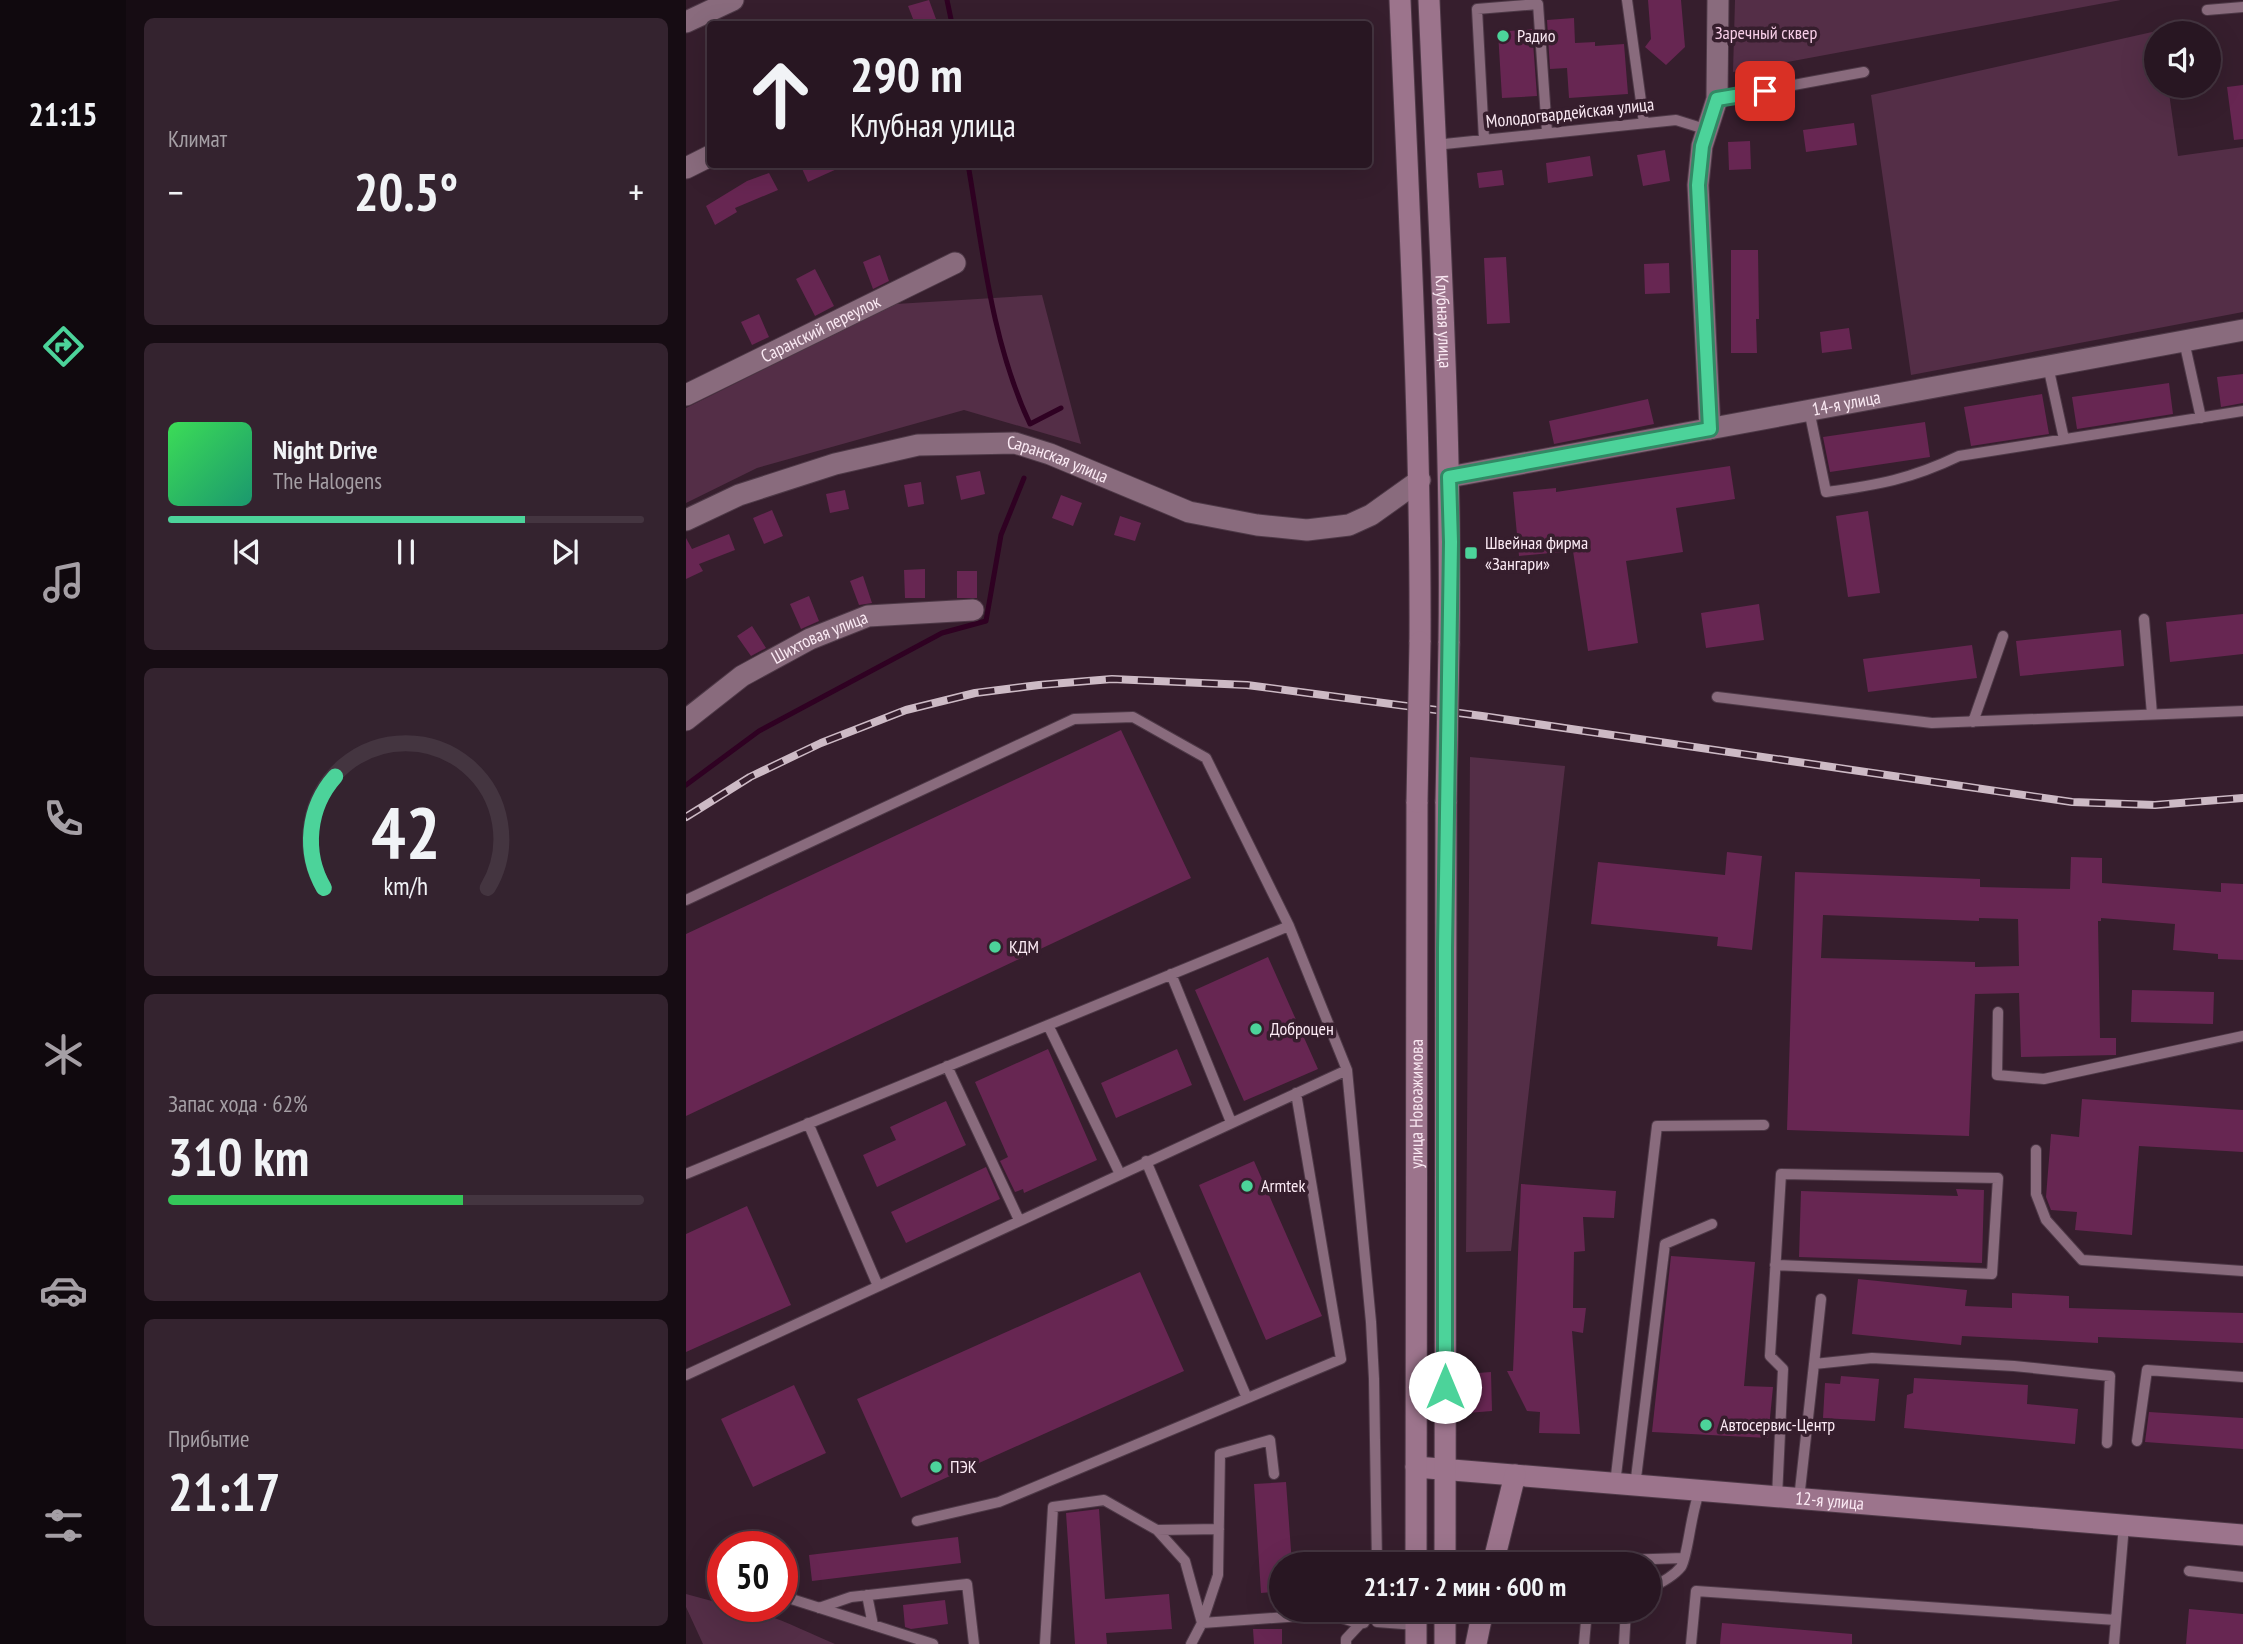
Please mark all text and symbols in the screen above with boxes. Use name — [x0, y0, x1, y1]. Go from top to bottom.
park label: Заречный сквер — [1715, 21, 1817, 44]
map controls — [2144, 21, 2221, 98]
button: sound — [2144, 21, 2221, 98]
place label: Радио — [1517, 24, 1556, 47]
marker: Радио — [1495, 28, 1511, 44]
text: 290 m — [850, 42, 963, 106]
icon: ahead — [735, 49, 826, 140]
pin — [1735, 61, 1795, 121]
icon: arrive — [1746, 72, 1784, 110]
street label: Молодогвардейская улица — [1485, 92, 1655, 133]
text: 21:15 — [28, 93, 98, 135]
text: Клубная улица — [850, 104, 1016, 146]
text: Климат — [168, 124, 227, 153]
text: 20.5° — [354, 158, 458, 225]
text: − — [168, 167, 184, 216]
text: + — [628, 167, 644, 216]
street label: Клубная улица — [1431, 275, 1457, 369]
street label: Саранский переулок — [757, 289, 884, 367]
icon: directions — [39, 322, 88, 371]
street label: 14-я улица — [1810, 385, 1882, 421]
street label: Саранская улица — [1007, 431, 1112, 488]
text: Night Drive — [273, 433, 378, 466]
text: The Halogens — [273, 466, 382, 495]
place label: Швейная фирма «Зангари» — [1485, 531, 1588, 575]
icon: previous — [228, 533, 266, 571]
icon: pause — [387, 533, 425, 571]
icon: next — [546, 533, 584, 571]
marker: Швейная фирма «Зангари» — [1463, 545, 1479, 561]
icon: music — [39, 558, 88, 607]
street label: Шихтовая улица — [767, 605, 871, 669]
text: 42 — [371, 784, 441, 878]
icon: phone — [39, 794, 88, 843]
text: km/h — [384, 870, 428, 902]
place label: КДМ — [1009, 935, 1039, 958]
marker: КДМ — [987, 939, 1003, 955]
place label: Доброцен — [1270, 1017, 1334, 1040]
marker: Доброцен — [1248, 1021, 1264, 1037]
icon: climate — [39, 1030, 88, 1079]
street label: улица Новоажимова — [1405, 1039, 1428, 1169]
text: Запас хода · 62% — [168, 1089, 308, 1118]
text: 310 km — [168, 1123, 309, 1190]
place label: Armtek — [1261, 1174, 1305, 1197]
marker: Armtek — [1239, 1178, 1255, 1194]
icon: car — [39, 1266, 88, 1315]
position arrow — [1408, 1350, 1482, 1424]
place label: Автосервис-Центр — [1720, 1413, 1835, 1436]
marker: Автосервис-Центр — [1698, 1417, 1714, 1433]
text: Прибытие — [168, 1424, 249, 1453]
place label: ПЭК — [950, 1455, 977, 1478]
text: 21:17 — [168, 1458, 280, 1525]
marker: ПЭК — [928, 1459, 944, 1475]
street label: 12-я улица — [1794, 1486, 1865, 1515]
icon: filters — [39, 1501, 88, 1550]
speed limit sign: 50 — [707, 1531, 798, 1622]
text: 21:17 · 2 мин · 600 m — [1364, 1570, 1566, 1603]

